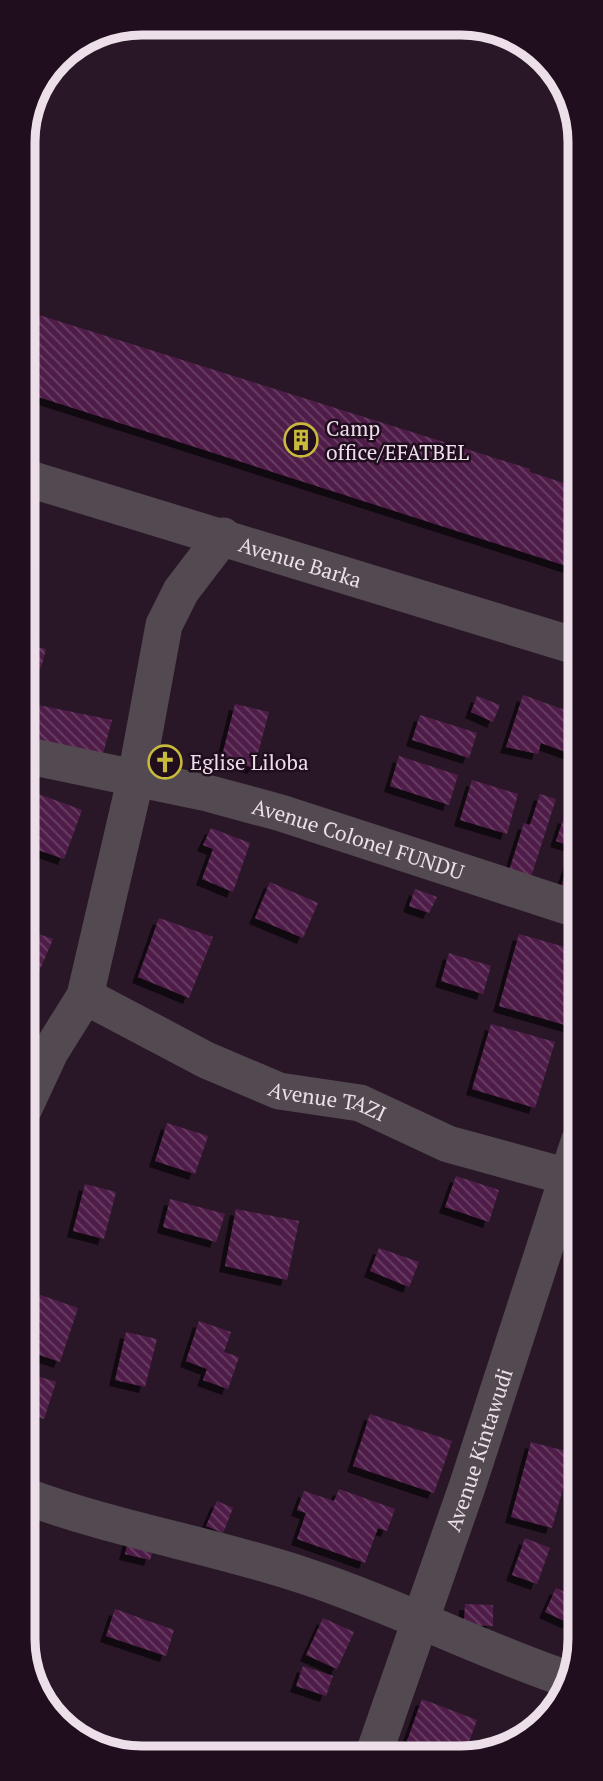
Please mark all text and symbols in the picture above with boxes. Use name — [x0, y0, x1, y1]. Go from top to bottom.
place label: Camp office/EFATBEL — [326, 414, 469, 466]
building icon: Camp office/EFATBEL — [282, 421, 320, 459]
street label: Avenue Barka — [236, 530, 366, 594]
church icon: Eglise Liloba — [146, 743, 184, 781]
place label: Eglise Liloba — [190, 748, 309, 776]
street label: Avenue Colonel FUNDU — [249, 792, 468, 886]
street label: Avenue TAZI — [264, 1074, 391, 1127]
street label: Avenue Kintawudi — [439, 1365, 519, 1535]

